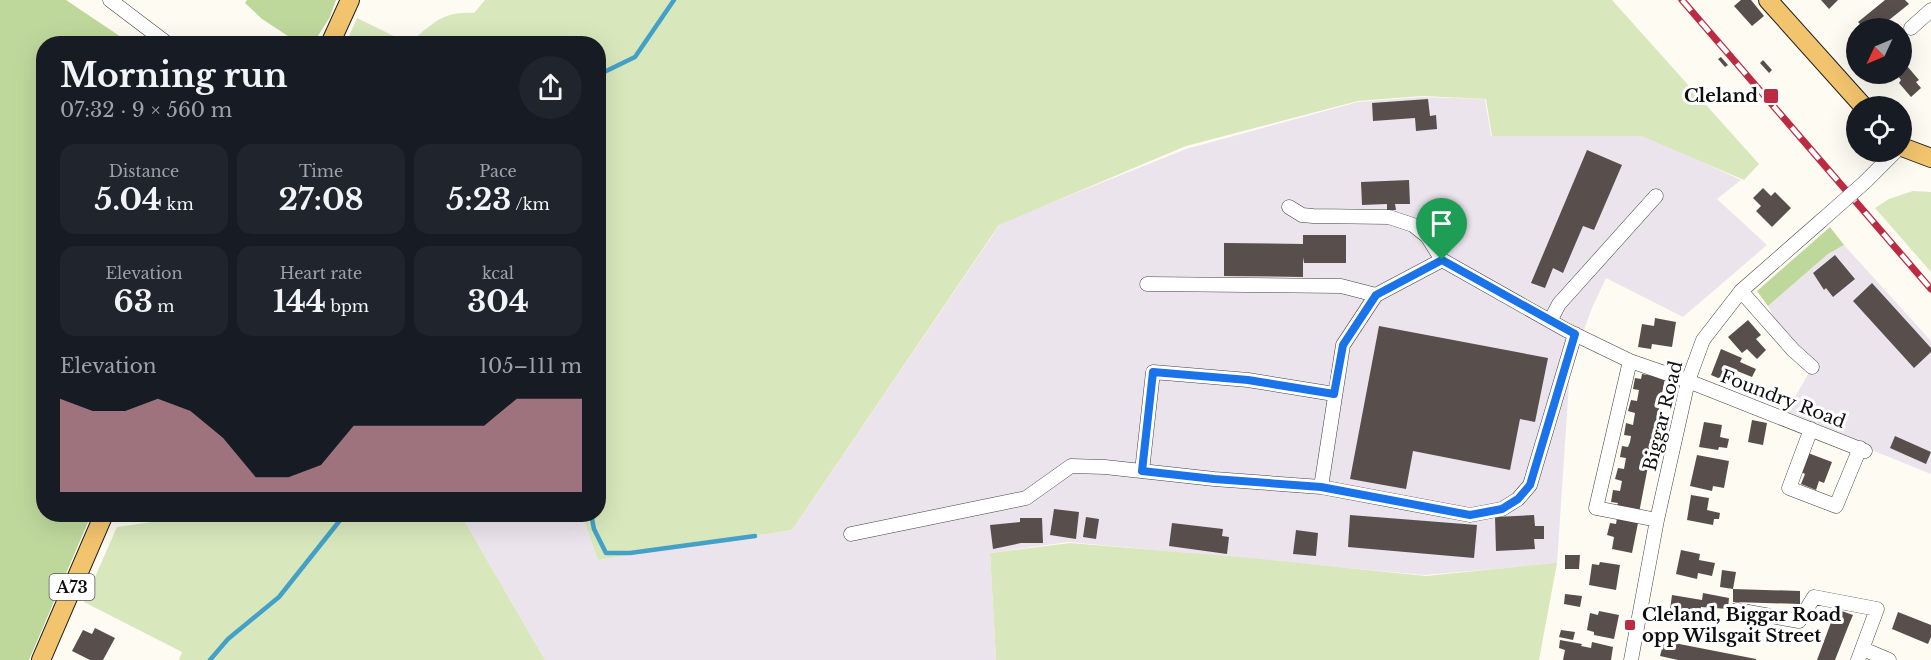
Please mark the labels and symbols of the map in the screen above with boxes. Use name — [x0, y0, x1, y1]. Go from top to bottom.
north arrow — [1846, 18, 1912, 84]
place label: Cleland — [1684, 85, 1758, 107]
marker: Cleland — [1762, 87, 1780, 105]
pin — [1416, 198, 1467, 260]
street label: Biggar Road — [1639, 359, 1687, 473]
street label: Foundry Road — [1717, 365, 1849, 433]
road number: A73 — [50, 574, 94, 600]
place label: Cleland, Biggar Road opp Wilsgait Street — [1642, 604, 1842, 647]
marker: Cleland, Biggar Road opp Wilsgait Street — [1623, 618, 1637, 632]

